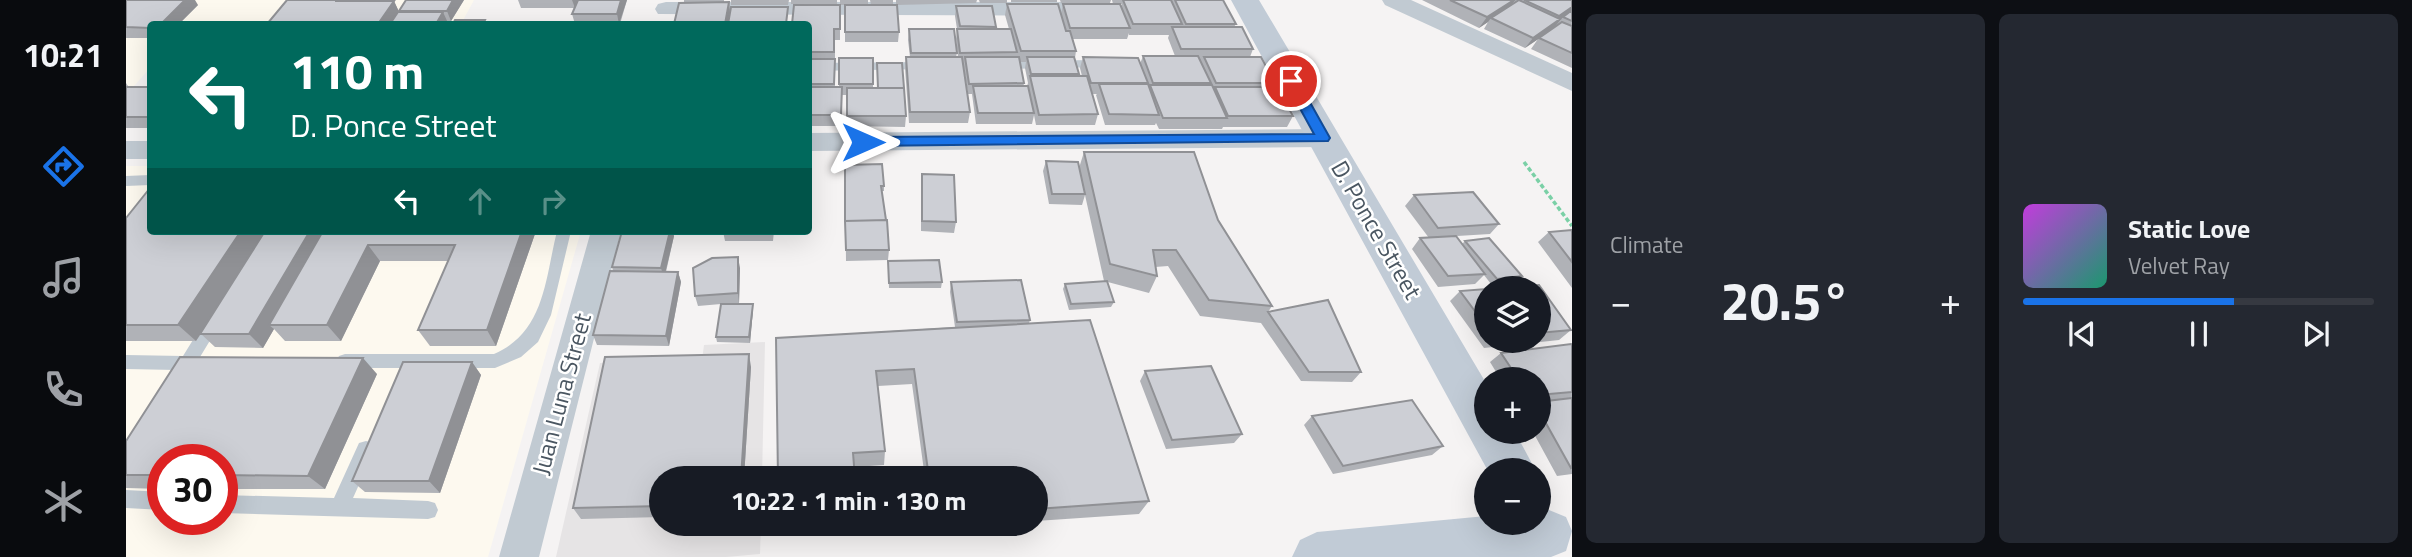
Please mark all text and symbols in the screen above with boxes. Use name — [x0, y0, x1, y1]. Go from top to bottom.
text: 10:21 — [23, 31, 103, 79]
text: 110 m — [290, 33, 424, 108]
icon: left — [175, 49, 266, 140]
pin — [1261, 51, 1321, 111]
icon: arrive — [1272, 62, 1310, 100]
text: D. Ponce Street — [290, 101, 497, 149]
position arrow — [826, 105, 900, 179]
icon: directions — [39, 142, 88, 191]
street label: D. Ponce Street — [1323, 153, 1431, 306]
icon: left — [388, 182, 426, 220]
icon: ahead — [461, 182, 499, 220]
icon: right — [534, 182, 572, 220]
text: Static Love — [2128, 209, 2250, 248]
text: Climate — [1610, 227, 1683, 262]
text: Velvet Ray — [2128, 248, 2230, 283]
icon: music — [39, 253, 88, 302]
text: 20.5° — [1721, 261, 1850, 340]
text: − — [1610, 272, 1631, 330]
text: + — [1940, 272, 1961, 330]
map controls — [1474, 276, 1551, 535]
button: layers — [1474, 276, 1551, 353]
street label: Juan Luna Street — [522, 308, 600, 479]
icon: previous — [2063, 315, 2101, 353]
icon: pause — [2180, 315, 2218, 353]
icon: next — [2297, 315, 2335, 353]
icon: phone — [39, 365, 88, 414]
button: + — [1474, 367, 1551, 444]
speed limit sign: 30 — [147, 444, 238, 535]
button: − — [1474, 458, 1551, 535]
icon: climate — [39, 477, 88, 526]
text: 10:22 · 1 min · 130 m — [731, 481, 966, 520]

